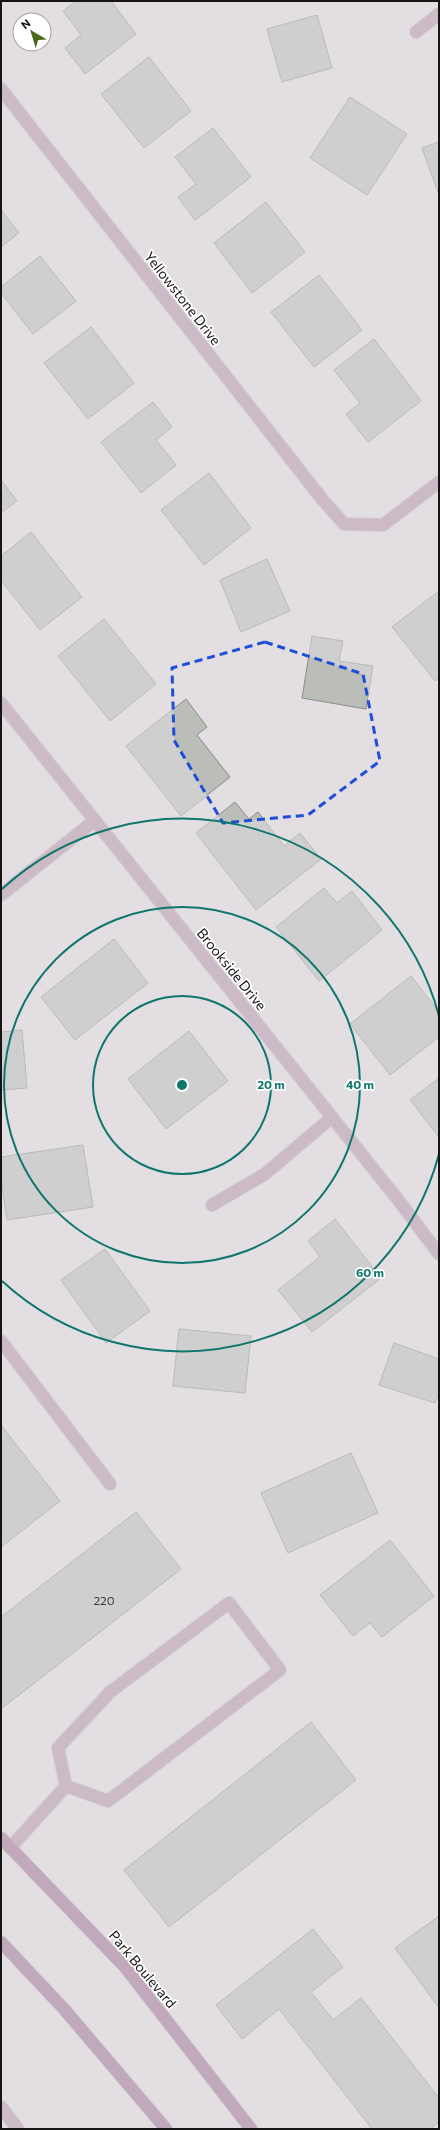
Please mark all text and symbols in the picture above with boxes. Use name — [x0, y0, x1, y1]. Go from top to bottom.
north arrow — [12, 12, 52, 52]
text: N — [18, 16, 33, 31]
street label: Yellowstone Drive — [141, 248, 225, 348]
street label: Brookside Drive — [194, 925, 270, 1013]
text: 20 m — [257, 1077, 285, 1091]
text: 40 m — [346, 1077, 374, 1091]
centre of rings — [175, 1078, 189, 1092]
text: 60 m — [356, 1265, 384, 1279]
house number: 220 — [93, 1593, 115, 1607]
street label: Park Boulevard — [106, 1927, 180, 2011]

